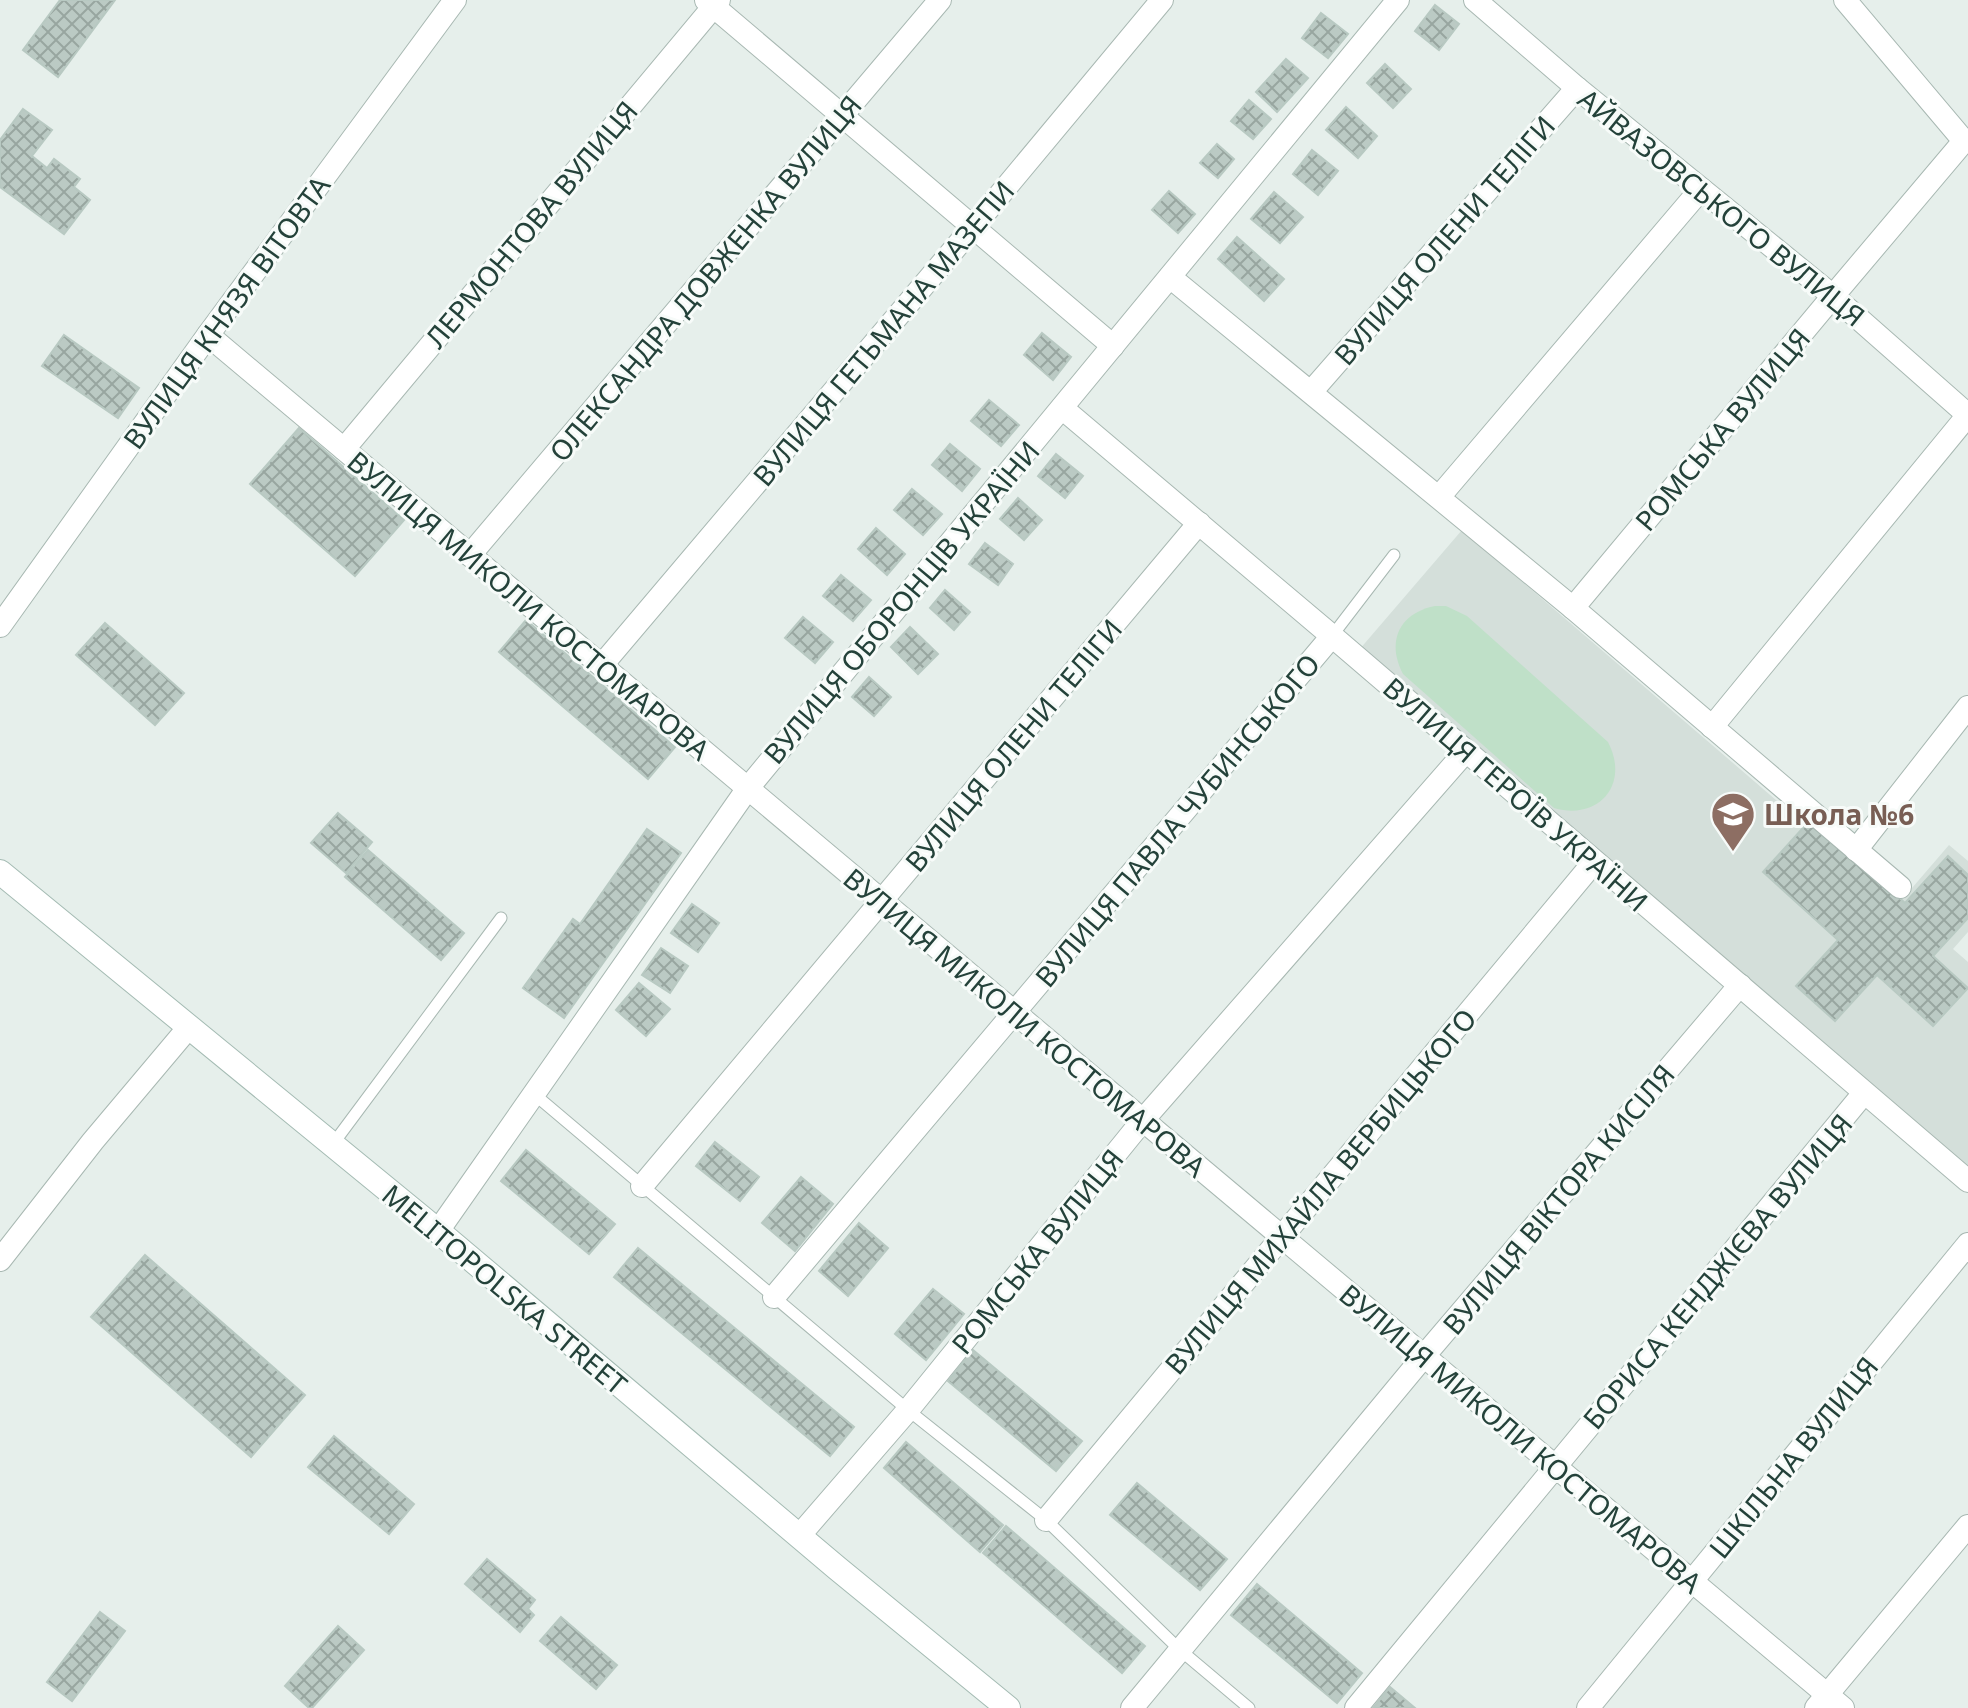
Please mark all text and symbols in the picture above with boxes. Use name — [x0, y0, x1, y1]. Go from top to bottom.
street label: АЙВАЗОВСЬКОГО ВУЛИЦЯ — [1571, 79, 1873, 335]
street label: ОЛЕКСАНДРА ДОВЖЕНКА ВУЛИЦЯ — [540, 87, 870, 469]
street label: ЛЕРМОНТОВА ВУЛИЦЯ — [416, 92, 646, 356]
street label: ВУЛИЦЯ ОЛЕНИ ТЕЛІГИ — [1325, 107, 1563, 373]
street label: ВУЛИЦЯ КНЯЗЯ ВІТОВТА — [114, 168, 338, 456]
street label: ВУЛИЦЯ ГЕТЬМАНА МАЗЕПИ — [744, 172, 1022, 494]
street label: РОМСЬКА ВУЛИЦЯ — [1626, 320, 1818, 538]
street label: ВУЛИЦЯ ОБОРОНЦІВ УКРАЇНИ — [754, 433, 1048, 771]
street label: ВУЛИЦЯ МИКОЛИ КОСТОМАРОВА — [340, 442, 718, 768]
street label: ВУЛИЦЯ ОЛЕНИ ТЕЛІГИ — [896, 611, 1130, 879]
street label: ВУЛИЦЯ ПАВЛА ЧУБИНСЬКОГО — [1026, 645, 1328, 995]
street label: ВУЛИЦЯ ГЕРОЇВ УКРАЇНИ — [1376, 668, 1656, 920]
school or university icon: Школа №6 — [1709, 790, 1757, 853]
place label: Школа №6 — [1764, 795, 1914, 833]
street label: ВУЛИЦЯ МИКОЛИ КОСТОМАРОВА — [836, 859, 1214, 1185]
street label: ВУЛИЦЯ МИХАЙЛА ВЕРБИЦЬКОГО — [1156, 1000, 1484, 1382]
street label: ВУЛИЦЯ ВІКТОРА КИСІЛЯ — [1433, 1056, 1683, 1342]
street label: БОРИСА КЕНДЖІЄВА ВУЛИЦЯ — [1574, 1105, 1860, 1437]
street label: РОМСЬКА ВУЛИЦЯ — [942, 1141, 1132, 1361]
street label: MELITOPOLSKA STREET — [375, 1175, 636, 1403]
street label: ВУЛИЦЯ МИКОЛИ КОСТОМАРОВА — [1332, 1275, 1710, 1601]
street label: ШКІЛЬНА ВУЛИЦЯ — [1700, 1348, 1886, 1566]

